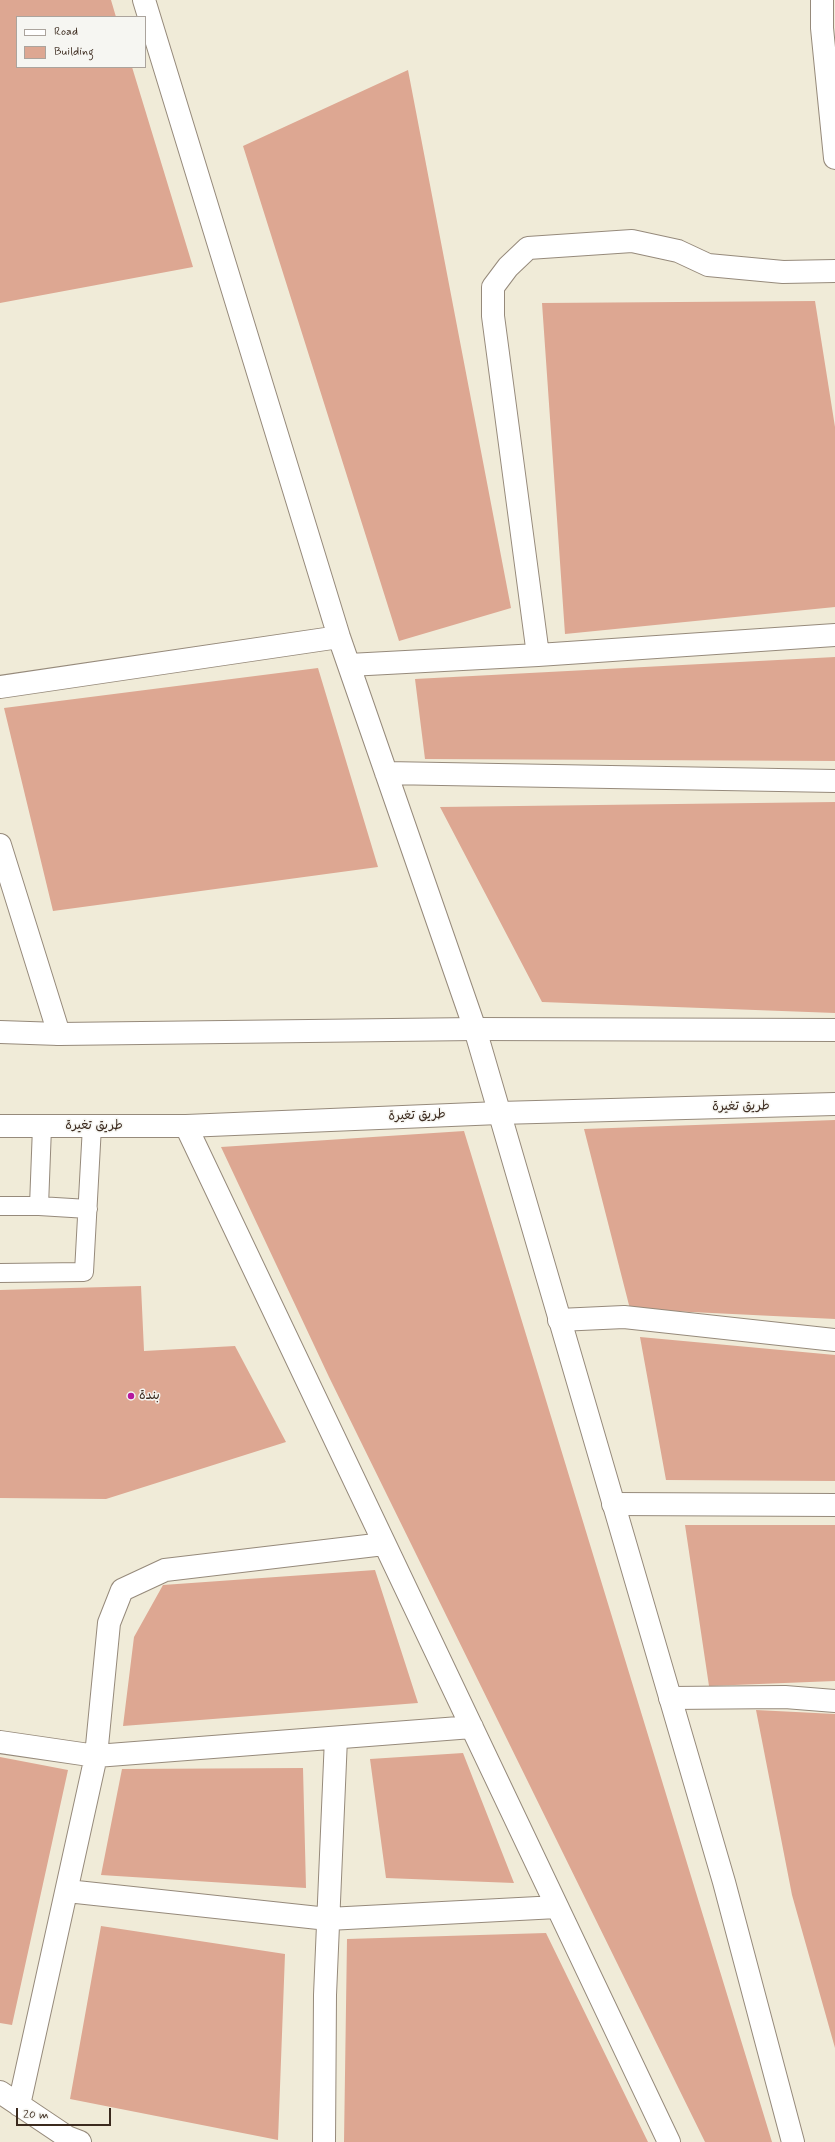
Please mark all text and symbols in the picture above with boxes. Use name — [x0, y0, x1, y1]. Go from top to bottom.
legend — [16, 16, 146, 68]
text: Road — [54, 24, 78, 40]
text: Building — [54, 44, 94, 60]
street label: طريق تغيرة — [712, 1099, 770, 1115]
street label: طريق تغيرة — [388, 1107, 446, 1125]
street label: طريق تغيرة — [65, 1118, 123, 1134]
place label: بندة — [139, 1388, 160, 1404]
marker: بندة — [126, 1391, 136, 1401]
scale bar — [18, 2100, 113, 2126]
text: 20 m — [23, 2107, 49, 2123]

